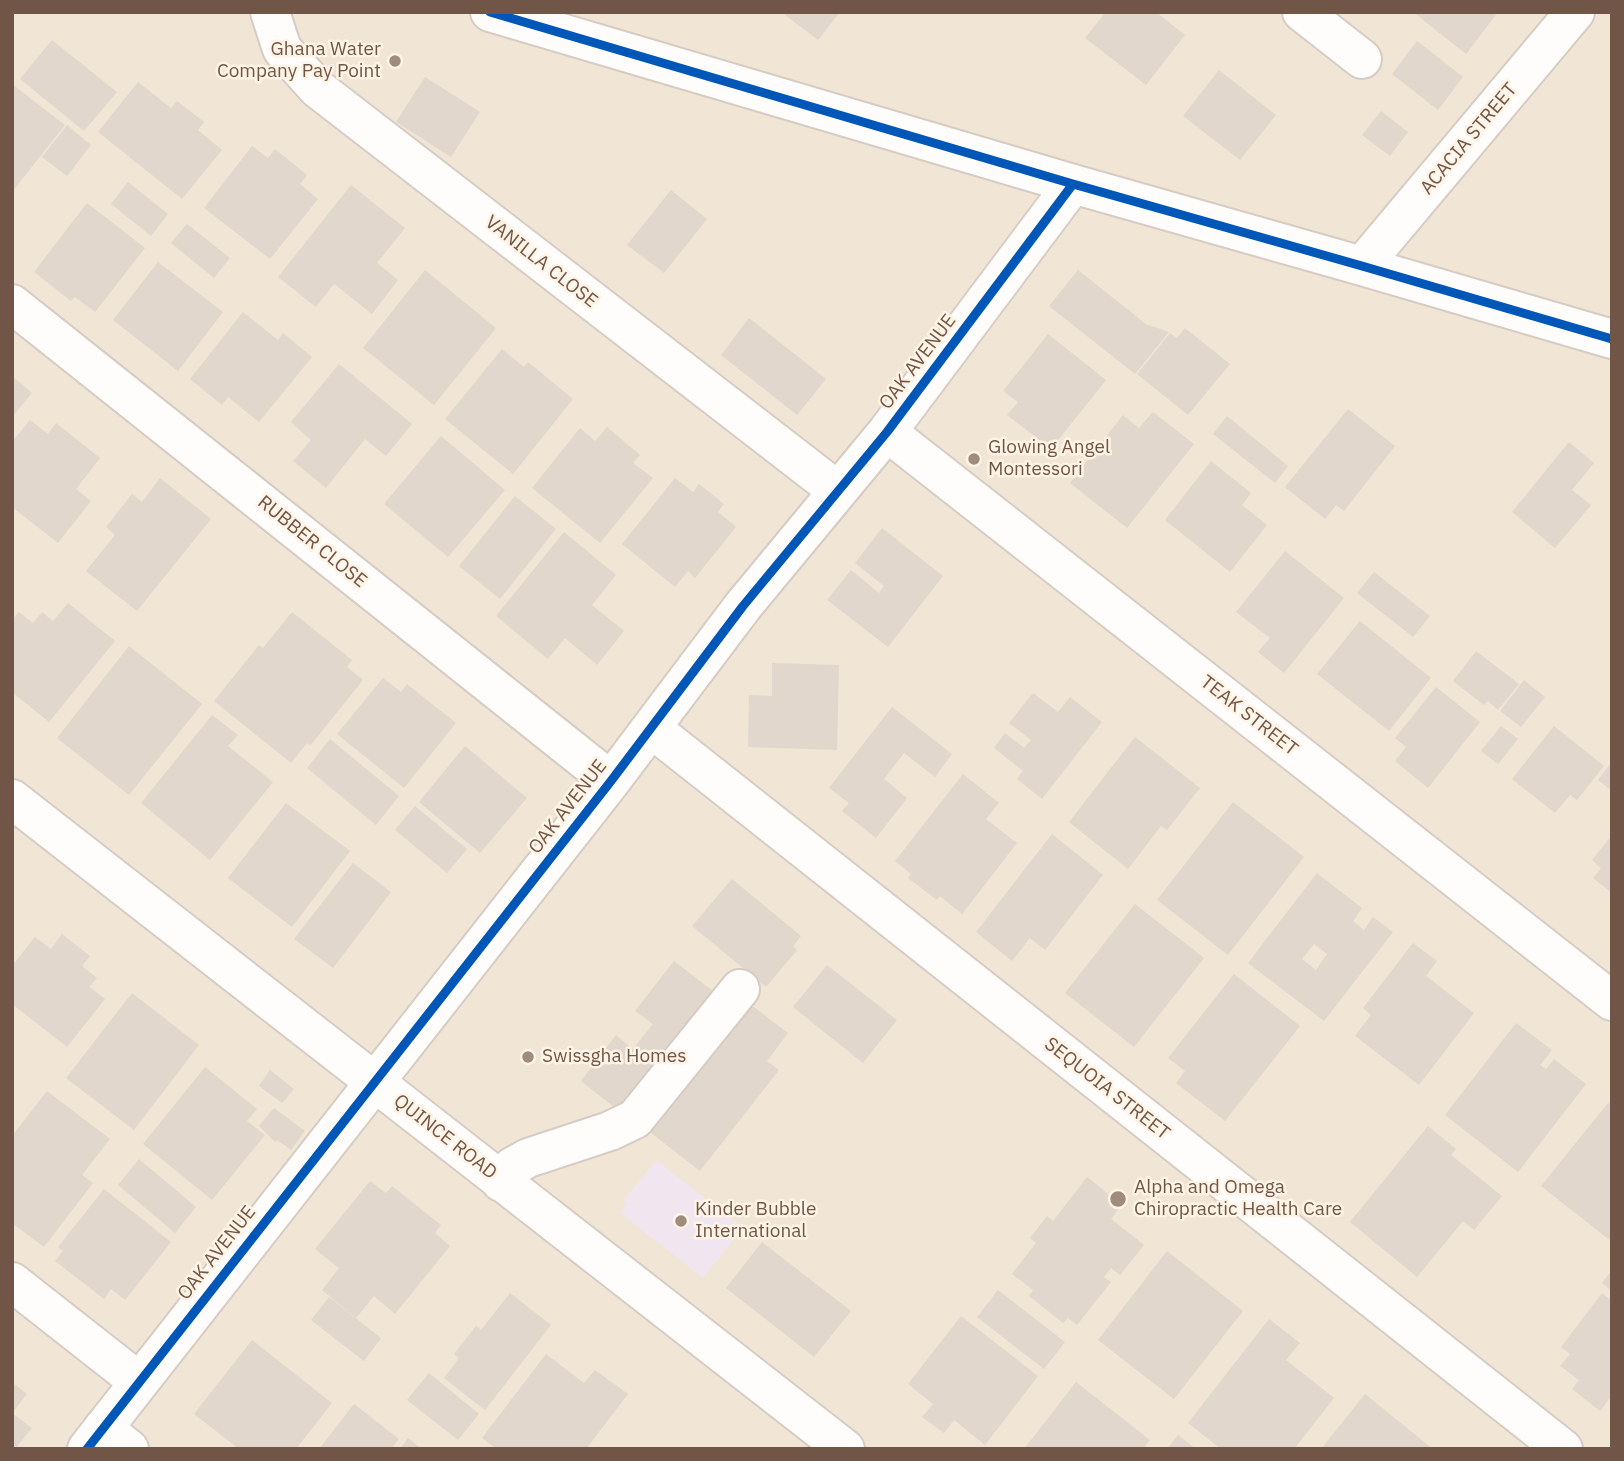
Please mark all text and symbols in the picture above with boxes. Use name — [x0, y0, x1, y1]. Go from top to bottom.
place label: Ghana Water Company Pay Point — [217, 39, 381, 83]
marker: Ghana Water Company Pay Point — [387, 53, 403, 69]
street label: ACACIA STREET — [1416, 79, 1522, 199]
street label: VANILLA CLOSE — [480, 211, 602, 313]
street label: OAK AVENUE — [875, 310, 961, 414]
place label: Glowing Angel Montessori — [988, 437, 1110, 481]
marker: Glowing Angel Montessori — [966, 451, 982, 467]
street label: RUBBER CLOSE — [253, 491, 371, 593]
street label: TEAK STREET — [1196, 671, 1302, 761]
street label: OAK AVENUE — [524, 755, 612, 859]
street label: SEQUOIA STREET — [1040, 1033, 1174, 1145]
place label: Swissgha Homes — [542, 1046, 686, 1068]
marker: Swissgha Homes — [520, 1049, 536, 1065]
street label: QUINCE ROAD — [389, 1090, 501, 1184]
place label: Alpha and Omega Chiropractic Health Care — [1134, 1177, 1342, 1221]
marker: Alpha and Omega Chiropractic Health Care — [1108, 1189, 1128, 1209]
place label: Kinder Bubble International — [695, 1199, 816, 1243]
street label: OAK AVENUE — [173, 1201, 261, 1305]
marker: Kinder Bubble International — [673, 1213, 689, 1229]

